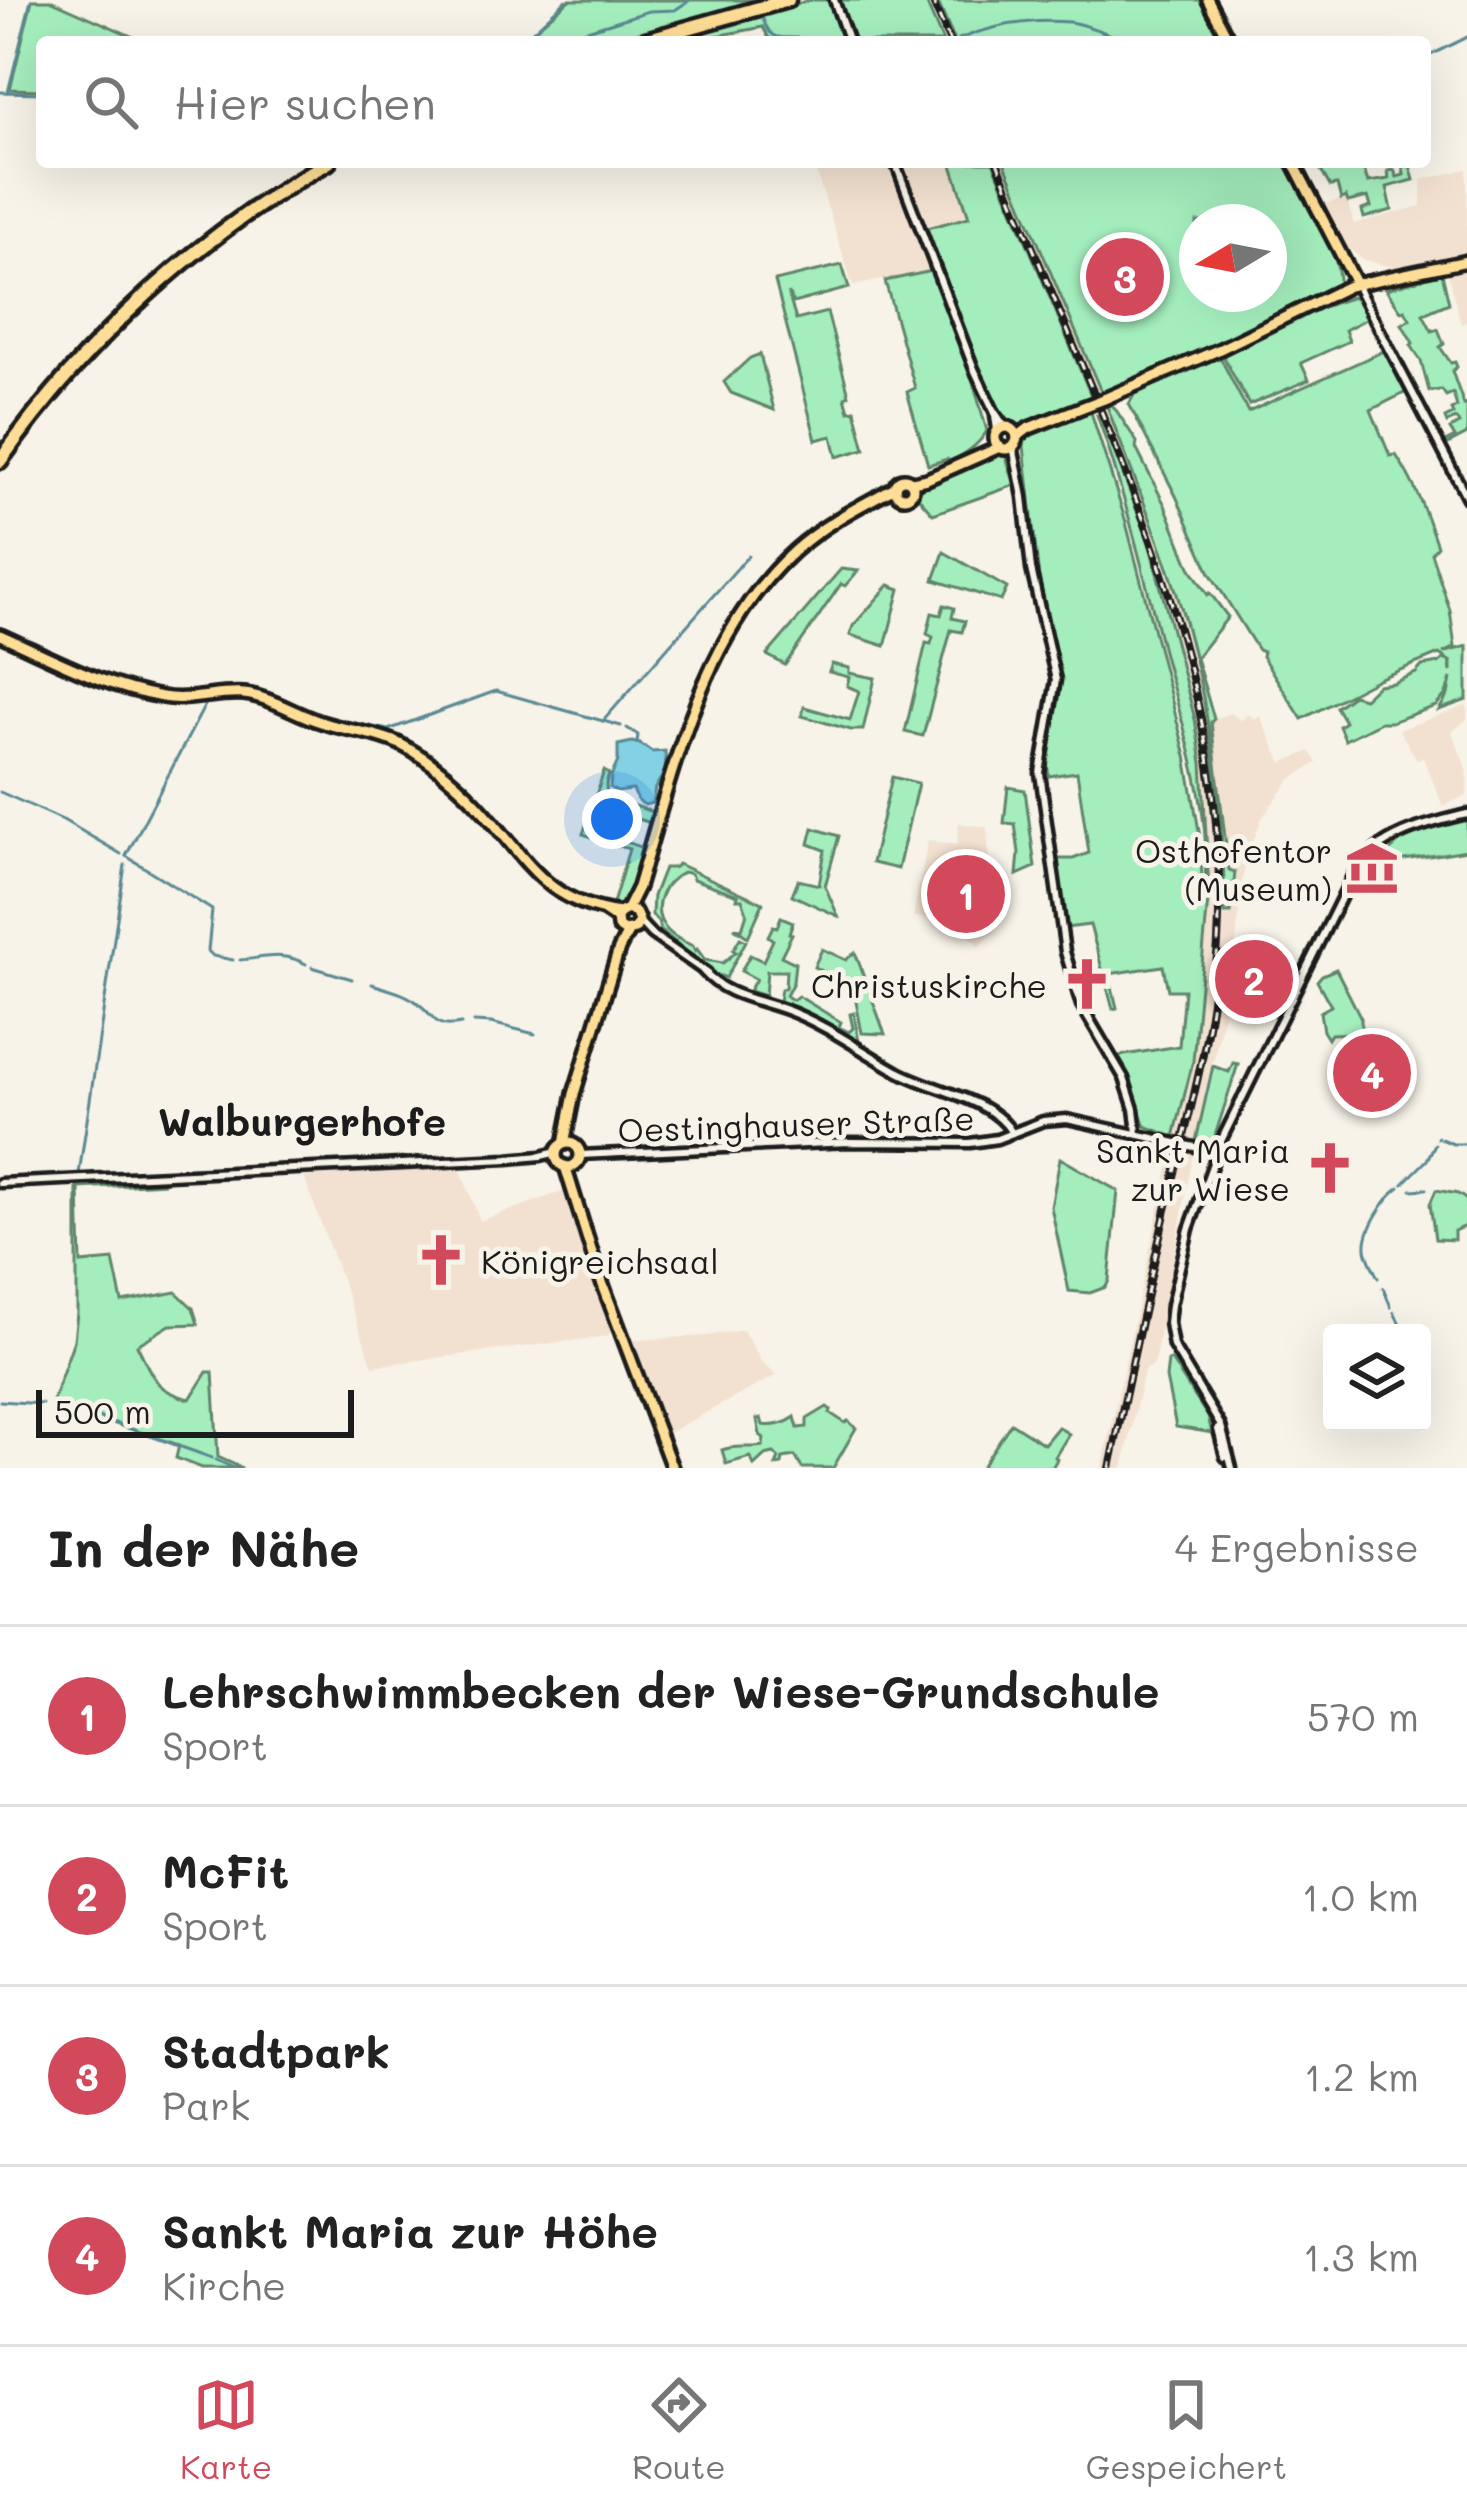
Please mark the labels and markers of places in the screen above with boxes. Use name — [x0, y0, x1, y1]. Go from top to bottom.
pin: 3 — [1086, 232, 1164, 322]
place label: Osthofentor (Museum) — [1135, 828, 1332, 909]
museum icon: Osthofentor (Museum) — [1343, 839, 1401, 897]
pin: 1 — [927, 849, 1005, 939]
pin: 2 — [1215, 934, 1293, 1024]
church icon: Christuskirche — [1058, 955, 1116, 1013]
place label: Christuskirche — [811, 963, 1047, 1006]
pin: 4 — [1333, 1028, 1411, 1118]
place label: Sankt Maria zur Wiese — [1096, 1128, 1290, 1209]
church icon: Sankt Maria zur Wiese — [1301, 1139, 1359, 1197]
church icon: Königreichsaal — [412, 1231, 470, 1289]
place label: Königreichsaal — [481, 1239, 719, 1282]

